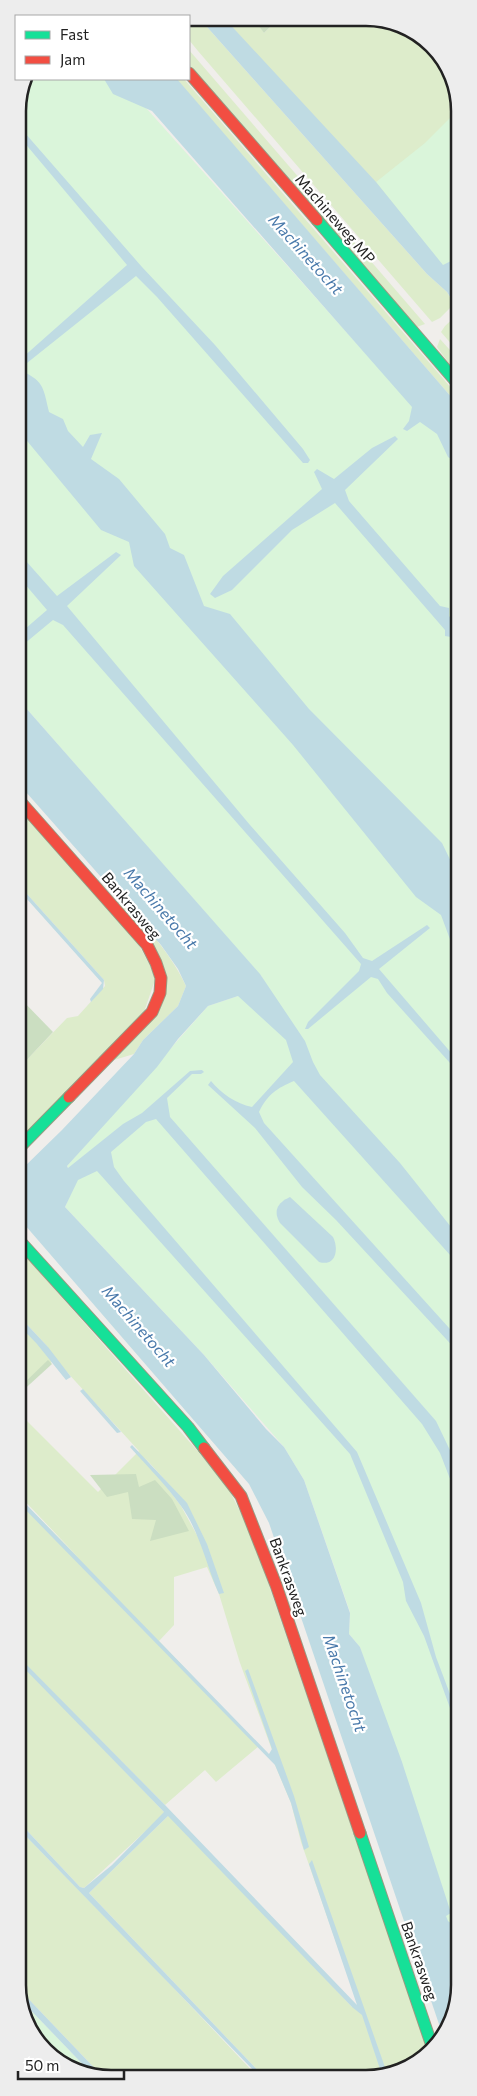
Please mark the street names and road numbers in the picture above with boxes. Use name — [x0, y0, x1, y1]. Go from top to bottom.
street label: Machineweg MP — [292, 170, 380, 267]
street label: Bankrasweg — [98, 868, 165, 943]
street label: Bankrasweg — [266, 1535, 311, 1618]
street label: Bankrasweg — [398, 1919, 442, 2003]

